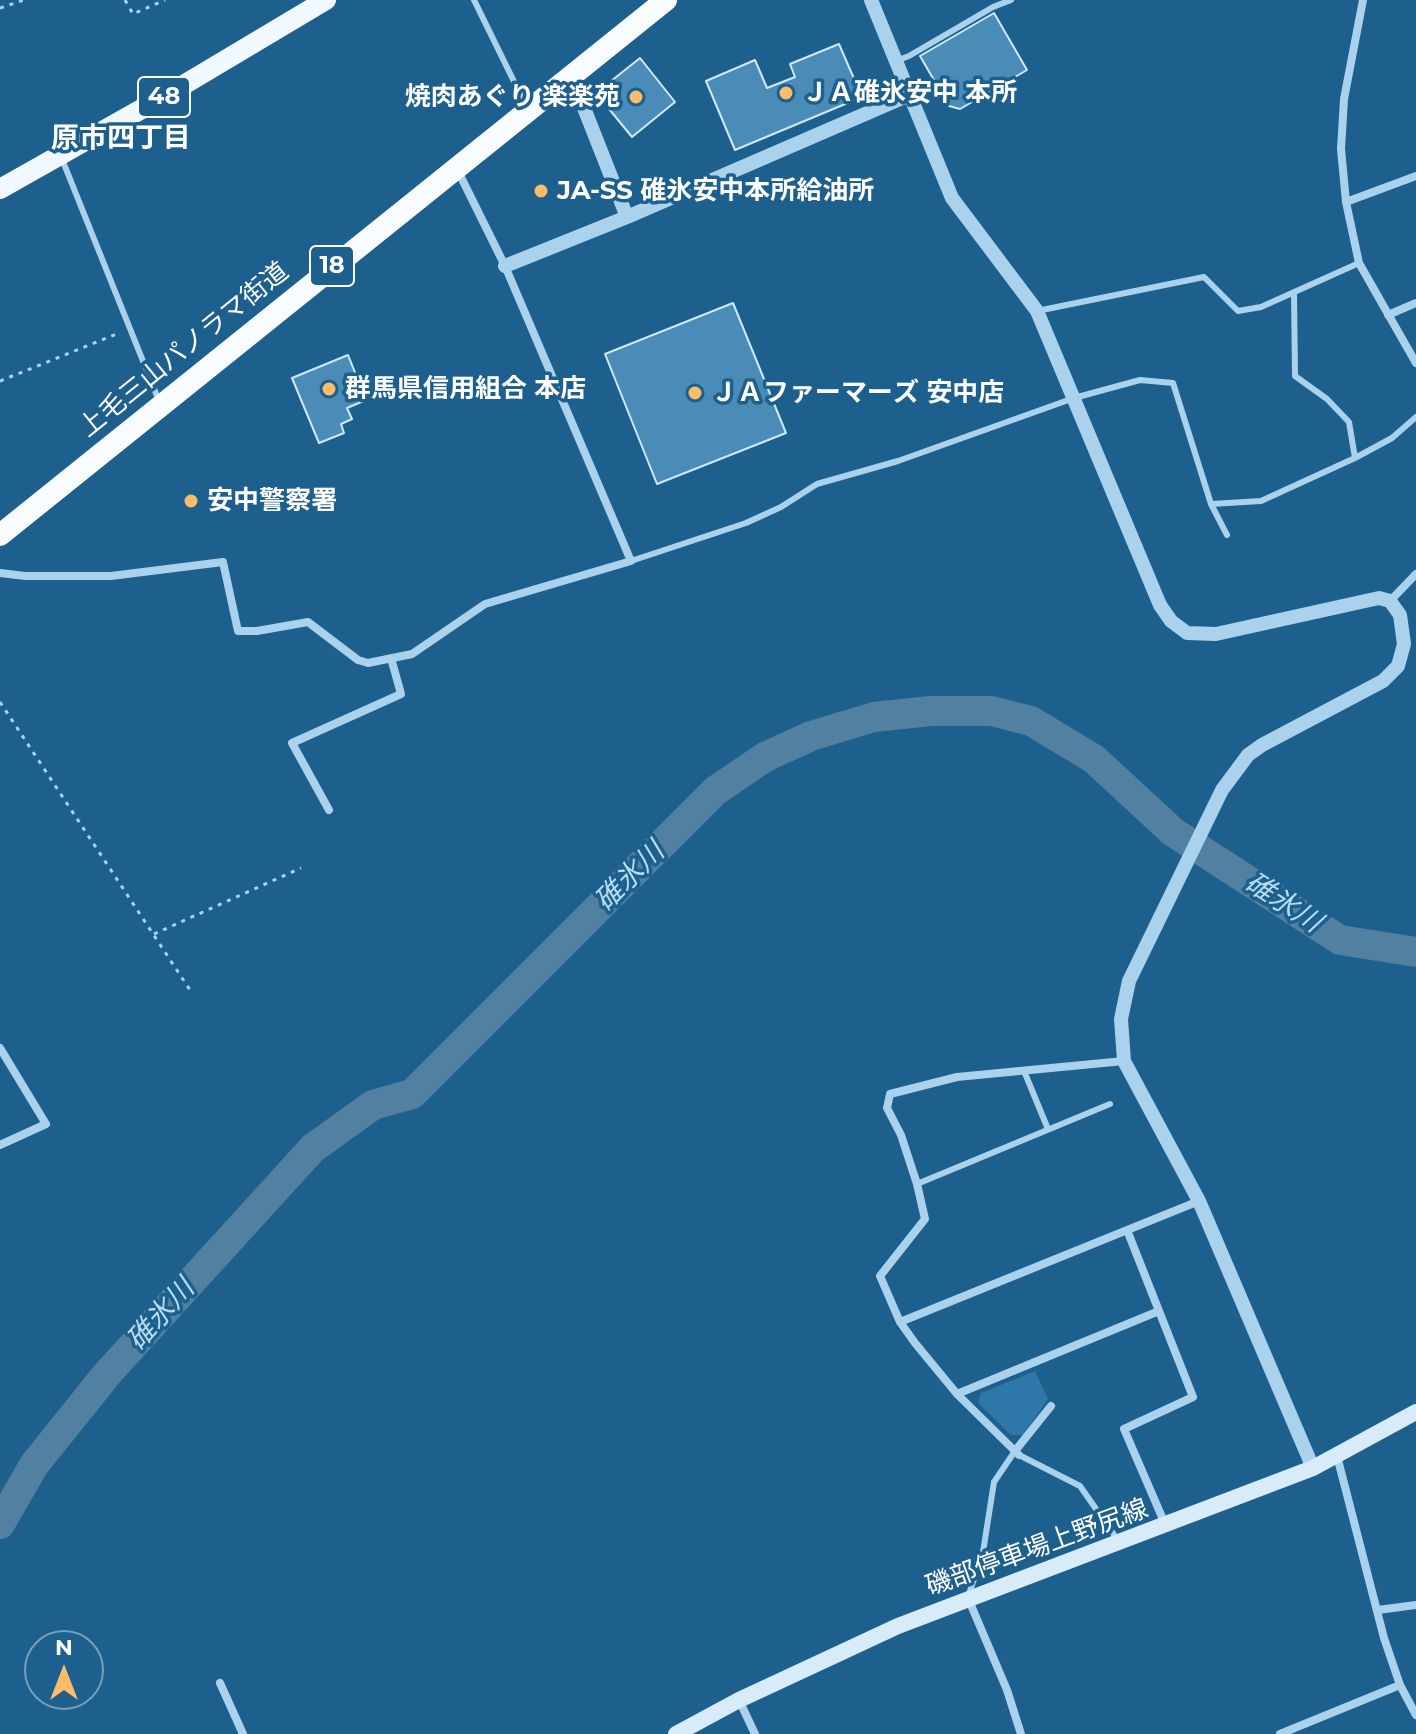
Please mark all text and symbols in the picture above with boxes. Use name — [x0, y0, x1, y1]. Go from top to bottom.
road number: 48 — [138, 77, 190, 117]
place label: ＪＡ碓氷安中 本所 — [802, 77, 1017, 109]
place label: 焼肉あぐり 楽楽苑 — [405, 81, 620, 113]
marker: ＪＡ碓氷安中 本所 — [777, 84, 795, 102]
marker: 焼肉あぐり 楽楽苑 — [627, 88, 645, 106]
district label: 原市四丁目 — [51, 122, 191, 156]
place label: JA-SS 碓氷安中本所給油所 — [557, 175, 874, 207]
marker: JA-SS 碓氷安中本所給油所 — [532, 182, 550, 200]
road number: 18 — [310, 246, 354, 286]
street label: 上毛三山パノラマ街道 — [73, 256, 295, 444]
place label: 群馬県信用組合 本店 — [345, 373, 586, 405]
place label: ＪＡファーマーズ 安中店 — [711, 377, 1004, 409]
marker: 群馬県信用組合 本店 — [320, 380, 338, 398]
marker: ＪＡファーマーズ 安中店 — [686, 384, 704, 402]
place label: 安中警察署 — [207, 485, 337, 517]
marker: 安中警察署 — [182, 492, 200, 510]
water label: 碓氷川 — [588, 835, 672, 919]
water label: 碓氷川 — [1239, 866, 1327, 940]
water label: 碓氷川 — [120, 1273, 202, 1357]
street label: 磯部停車場上野尻線 — [922, 1493, 1152, 1603]
north arrow — [24, 1630, 104, 1710]
text: N — [55, 1634, 73, 1661]

